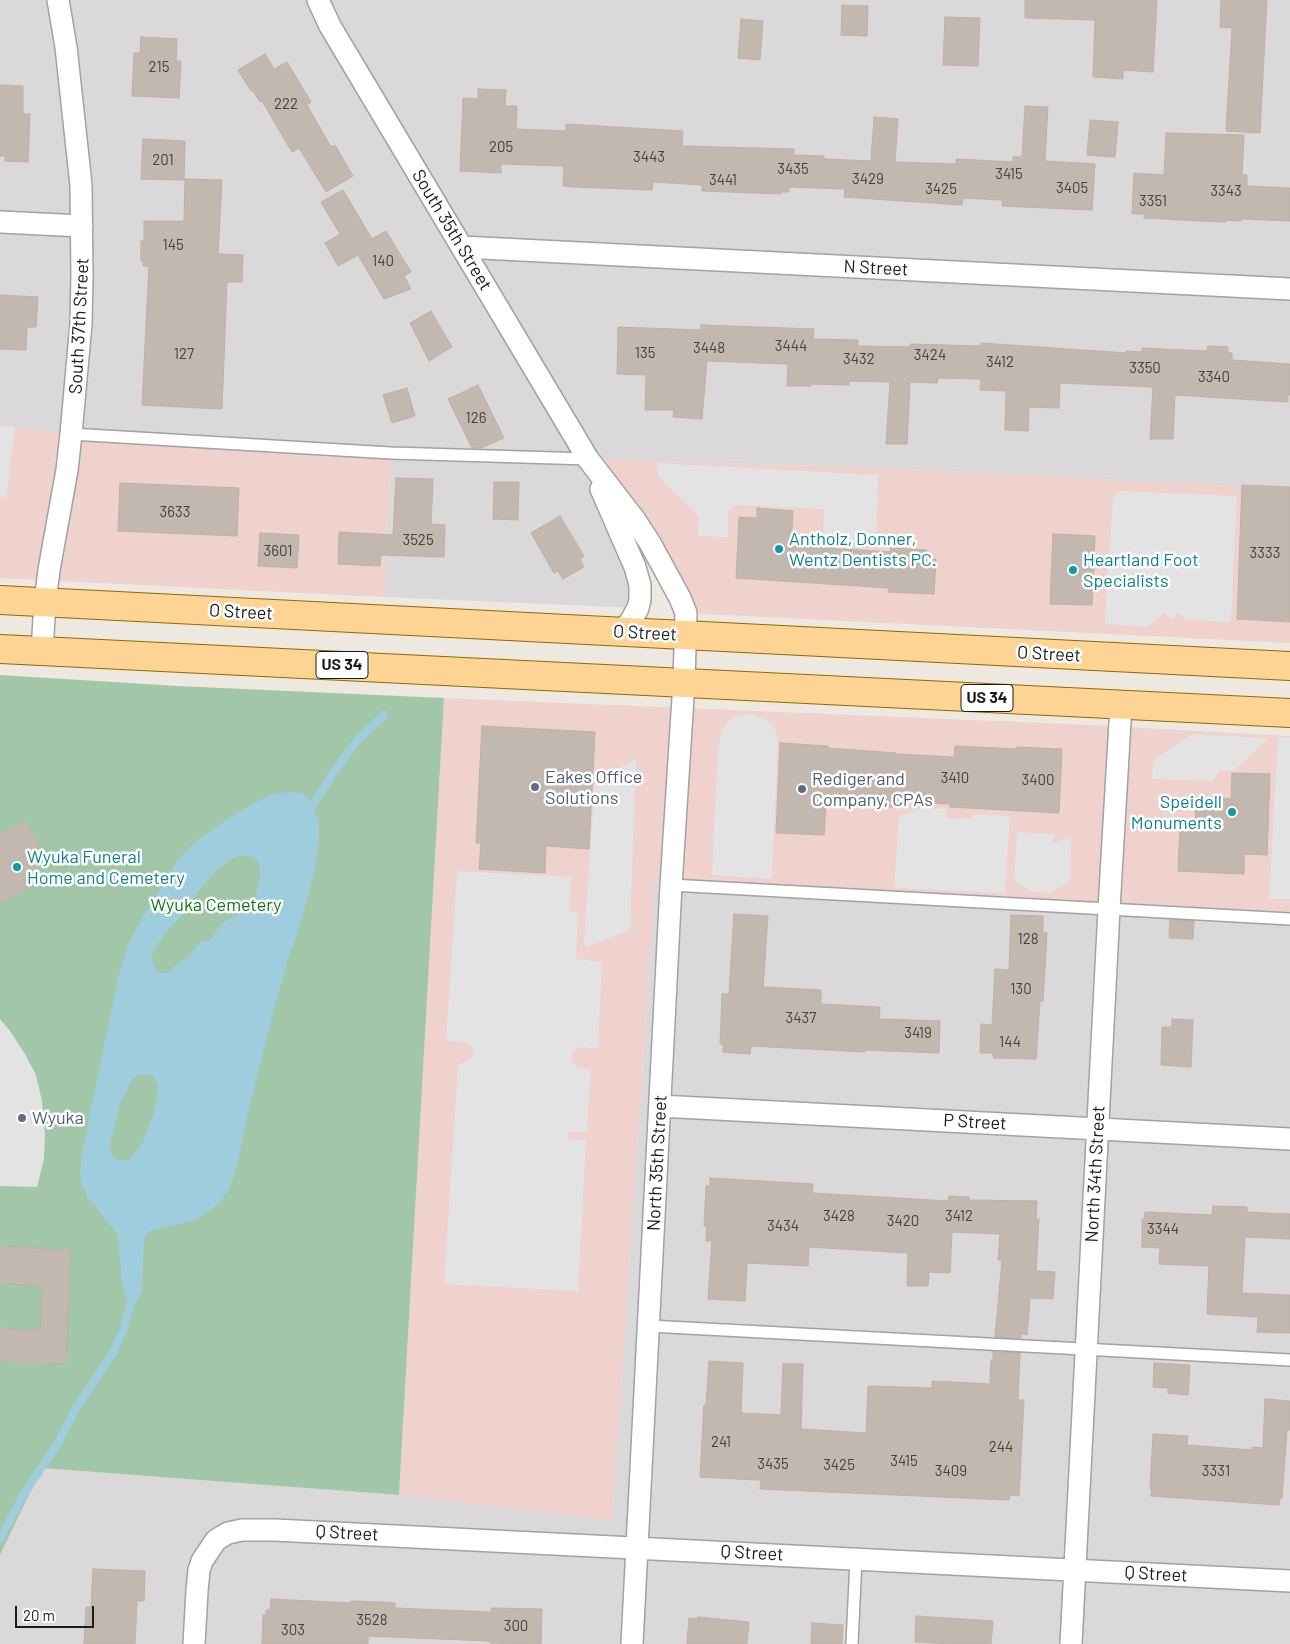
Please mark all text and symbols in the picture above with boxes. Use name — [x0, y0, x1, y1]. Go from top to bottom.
house number: 215 — [149, 58, 169, 76]
house number: 222 — [274, 95, 298, 113]
house number: 205 — [489, 138, 513, 156]
house number: 3443 — [633, 148, 665, 166]
house number: 201 — [152, 151, 174, 169]
house number: 3435 — [777, 160, 809, 178]
house number: 3415 — [995, 165, 1023, 183]
street label: South 35th Street — [407, 166, 497, 294]
house number: 3429 — [852, 170, 884, 188]
house number: 3441 — [709, 171, 737, 189]
house number: 3405 — [1056, 179, 1088, 197]
house number: 3425 — [925, 180, 957, 198]
house number: 3343 — [1210, 182, 1242, 200]
house number: 3351 — [1139, 192, 1167, 210]
house number: 145 — [162, 236, 184, 254]
house number: 140 — [372, 252, 394, 270]
street label: N Street — [843, 256, 909, 280]
street label: South 37th Street — [65, 257, 93, 395]
house number: 3444 — [775, 337, 807, 355]
house number: 3448 — [693, 339, 725, 357]
house number: 135 — [635, 344, 655, 362]
house number: 127 — [174, 345, 194, 363]
house number: 3424 — [914, 346, 946, 364]
house number: 3432 — [843, 350, 875, 368]
house number: 3412 — [986, 353, 1014, 371]
house number: 3350 — [1129, 359, 1161, 377]
house number: 3340 — [1198, 368, 1230, 386]
house number: 126 — [465, 409, 487, 427]
house number: 3633 — [160, 503, 190, 521]
place label: Antholz, Donner, Wentz Dentists PC. — [789, 528, 937, 570]
house number: 3525 — [402, 531, 434, 549]
house number: 3601 — [264, 542, 292, 560]
marker: Antholz, Donner, Wentz Dentists PC. — [773, 543, 785, 555]
house number: 3333 — [1250, 544, 1280, 562]
place label: Heartland Foot Specialists — [1083, 549, 1199, 592]
marker: Heartland Foot Specialists — [1067, 564, 1079, 576]
street label: O Street — [209, 600, 273, 624]
street label: O Street — [613, 621, 677, 645]
street label: O Street — [1017, 642, 1081, 666]
road number: US 34 — [316, 652, 368, 678]
road number: US 34 — [961, 684, 1013, 711]
place label: Eakes Office Solutions — [545, 766, 642, 809]
place label: Rediger and Company, CPAs — [812, 768, 933, 811]
house number: 3410 — [941, 769, 969, 787]
house number: 3400 — [1022, 771, 1054, 789]
marker: Eakes Office Solutions — [529, 781, 541, 793]
marker: Rediger and Company, CPAs — [796, 783, 808, 795]
place label: Speidell Monuments — [1131, 791, 1222, 834]
marker: Speidell Monuments — [1226, 806, 1238, 818]
place label: Wyuka Funeral Home and Cemetery — [27, 846, 185, 889]
marker: Wyuka Funeral Home and Cemetery — [11, 861, 23, 873]
park label: Wyuka Cemetery — [150, 894, 282, 916]
house number: 128 — [1017, 930, 1039, 948]
house number: 130 — [1010, 980, 1032, 998]
house number: 3437 — [786, 1009, 816, 1027]
house number: 3419 — [904, 1024, 932, 1042]
house number: 144 — [999, 1033, 1021, 1051]
street label: North 35th Street — [643, 1094, 671, 1232]
street label: North 34th Street — [1081, 1105, 1109, 1243]
place label: Wyuka — [32, 1107, 84, 1129]
street label: P Street — [943, 1110, 1007, 1134]
marker: Wyuka — [16, 1112, 28, 1124]
house number: 3428 — [823, 1207, 855, 1225]
house number: 3412 — [945, 1207, 973, 1225]
house number: 3420 — [887, 1212, 919, 1230]
house number: 3434 — [767, 1217, 799, 1235]
house number: 3344 — [1147, 1220, 1179, 1238]
house number: 241 — [711, 1433, 731, 1451]
house number: 244 — [989, 1438, 1013, 1456]
house number: 3415 — [890, 1452, 918, 1470]
house number: 3435 — [757, 1455, 789, 1473]
house number: 3425 — [823, 1456, 855, 1474]
house number: 3409 — [935, 1462, 967, 1480]
house number: 3331 — [1202, 1462, 1230, 1480]
street label: Q Street — [315, 1521, 379, 1545]
street label: Q Street — [720, 1541, 784, 1565]
street label: Q Street — [1124, 1562, 1188, 1586]
scale bar — [18, 1596, 96, 1628]
text: 20 m — [23, 1606, 55, 1624]
house number: 3528 — [356, 1611, 388, 1629]
house number: 300 — [504, 1617, 528, 1635]
house number: 303 — [281, 1621, 305, 1639]

